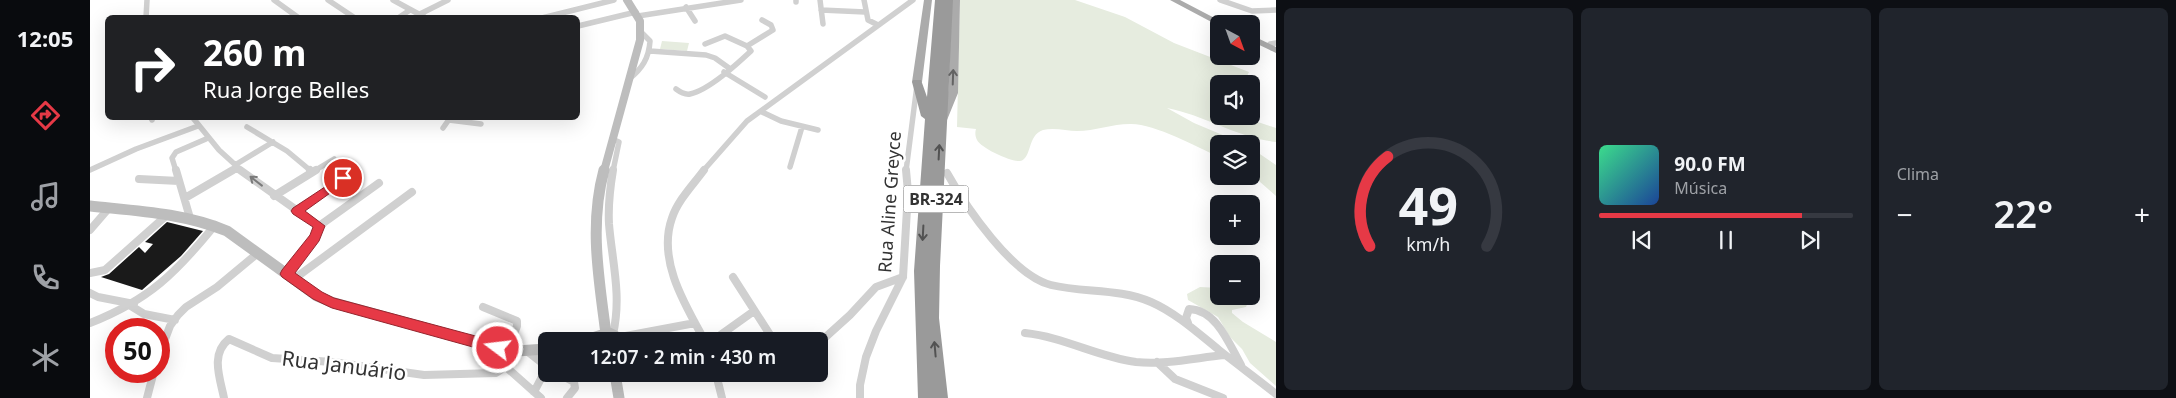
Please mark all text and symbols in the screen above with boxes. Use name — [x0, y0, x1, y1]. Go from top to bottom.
north arrow — [1210, 15, 1260, 65]
map controls — [1210, 15, 1260, 305]
text: 12:05 — [17, 23, 73, 53]
text: 260 m — [203, 29, 306, 76]
icon: right — [120, 35, 185, 100]
one-way arrow — [949, 70, 958, 86]
text: Rua Jorge Belles — [203, 74, 369, 104]
button: sound — [1210, 75, 1260, 125]
icon: directions — [28, 98, 63, 133]
street label: Rua Aline Greyce — [872, 130, 906, 273]
button: layers — [1210, 135, 1260, 185]
one-way arrow — [934, 145, 944, 161]
text: 90.0 FM — [1674, 151, 1746, 177]
pin — [322, 157, 364, 199]
text: Clima — [1897, 163, 1939, 185]
icon: arrive — [329, 164, 357, 192]
text: 49 — [1399, 169, 1458, 240]
one-way arrow — [249, 176, 262, 187]
text: Música — [1674, 177, 1727, 199]
icon: music — [28, 179, 63, 214]
road number: BR-324 — [904, 185, 968, 212]
text: 22° — [1993, 187, 2053, 239]
button: + — [1210, 195, 1260, 245]
text: − — [1897, 195, 1913, 233]
text: + — [2134, 195, 2150, 233]
one-way arrow — [919, 224, 928, 240]
icon: previous — [1628, 226, 1656, 254]
icon: pause — [1712, 226, 1740, 254]
icon: next — [1796, 226, 1824, 254]
text: km/h — [1407, 232, 1451, 256]
button: − — [1210, 255, 1260, 305]
icon: phone — [28, 260, 63, 295]
speed limit sign: 50 — [105, 318, 170, 383]
position arrow — [471, 321, 523, 373]
icon: climate — [28, 340, 63, 375]
one-way arrow — [931, 342, 940, 358]
street label: Rua Januário — [280, 343, 408, 387]
text: 12:07 · 2 min · 430 m — [590, 344, 776, 370]

